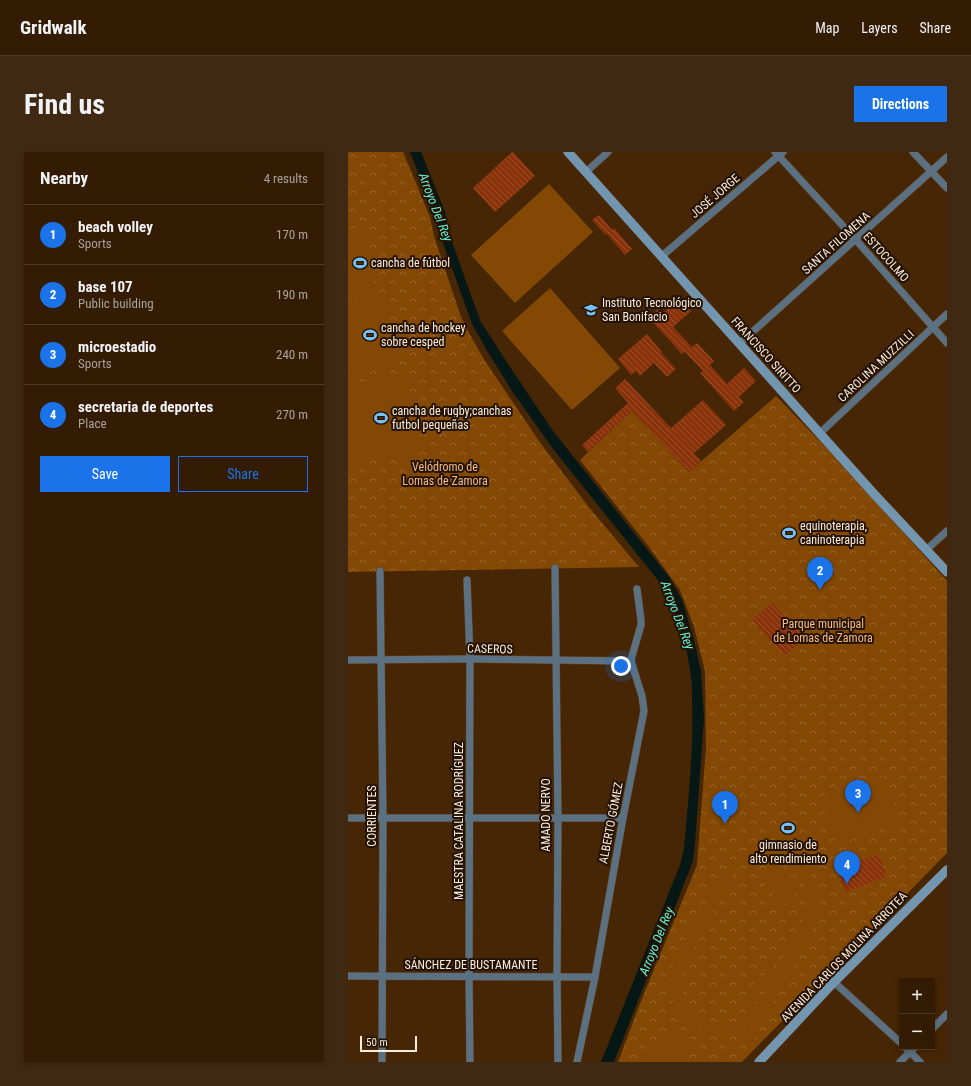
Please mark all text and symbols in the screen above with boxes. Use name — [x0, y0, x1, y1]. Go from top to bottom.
text: Gridwalk — [20, 16, 86, 39]
text: Map — [815, 20, 839, 36]
text: Layers — [861, 20, 898, 36]
text: Share — [920, 20, 951, 36]
button: Directions — [854, 86, 947, 122]
text: Find us — [24, 88, 105, 121]
text: Nearby — [40, 168, 88, 188]
water label: Arroyo Del Rey — [415, 170, 456, 244]
street label: JOSÉ JORGE — [687, 170, 742, 221]
text: 4 results — [264, 171, 308, 186]
street label: SANTA FILOMENA — [799, 209, 873, 277]
text: beach volley — [78, 218, 153, 236]
text: 1 — [50, 227, 56, 242]
text: 170 m — [276, 227, 308, 242]
street label: ESTOCOLMO — [860, 229, 912, 285]
text: Sports — [78, 236, 112, 251]
sports icon: cancha de fútbol — [352, 255, 368, 271]
place label: cancha de fútbol — [371, 256, 450, 270]
text: base 107 — [78, 278, 133, 296]
text: 2 — [50, 287, 56, 302]
text: 190 m — [276, 287, 308, 302]
text: Public building — [78, 296, 154, 311]
place label: Instituto Tecnológico San Bonifacio — [602, 296, 702, 324]
school or university icon: Instituto Tecnológico San Bonifacio — [583, 302, 599, 318]
street label: FRANCISCO SIRITTO — [728, 314, 804, 396]
place label: cancha de hockey sobre cesped — [381, 321, 465, 349]
sports icon: cancha de hockey sobre cesped — [362, 327, 378, 343]
street label: CAROLINA MUZZILLI — [835, 327, 917, 405]
text: microestadio — [78, 338, 156, 356]
text: 3 — [50, 347, 56, 362]
text: 240 m — [276, 347, 308, 362]
text: Sports — [78, 356, 112, 371]
text: secretaria de deportes — [78, 398, 213, 416]
place label: cancha de rugby;canchas futbol pequeñas — [392, 404, 512, 432]
text: 4 — [50, 407, 56, 422]
text: 270 m — [276, 407, 308, 422]
sports icon: cancha de rugby;canchas futbol pequeñas — [373, 410, 389, 426]
text: Place — [78, 416, 107, 431]
button: Save — [40, 456, 170, 492]
button: Share — [178, 456, 308, 492]
park label: Velódromo de Lomas de Zamora — [402, 460, 488, 488]
place label: equinoterapia, caninoterapia — [800, 519, 867, 547]
sports icon: equinoterapia, caninoterapia — [781, 525, 797, 541]
pin: 2 — [807, 557, 833, 590]
water label: Arroyo Del Rey — [657, 578, 698, 652]
park label: Parque municipal de Lomas de Zamora — [773, 617, 873, 645]
street label: CASEROS — [467, 642, 513, 656]
your location — [611, 656, 631, 676]
street label: MAESTRA CATALINA RODRÍGUEZ — [451, 742, 466, 900]
street label: AMADO NERVO — [539, 778, 553, 852]
pin: 3 — [845, 780, 871, 813]
street label: ALBERTO GÓMEZ — [595, 781, 626, 865]
street label: CORRIENTES — [365, 785, 379, 847]
pin: 1 — [712, 791, 738, 824]
sports icon: gimnasio de alto rendimiento — [780, 820, 796, 836]
place label: gimnasio de alto rendimiento — [749, 838, 827, 866]
pin: 4 — [834, 851, 860, 884]
street label: AVENIDA CARLOS MOLINA ARROTEA — [778, 889, 910, 1025]
water label: Arroyo Del Rey — [636, 904, 677, 978]
street label: SÁNCHEZ DE BUSTAMANTE — [404, 957, 538, 972]
map controls — [899, 978, 935, 1050]
button: + — [899, 978, 935, 1014]
button: − — [899, 1014, 935, 1050]
scale bar — [360, 1034, 417, 1053]
text: 50 m — [366, 1036, 388, 1049]

